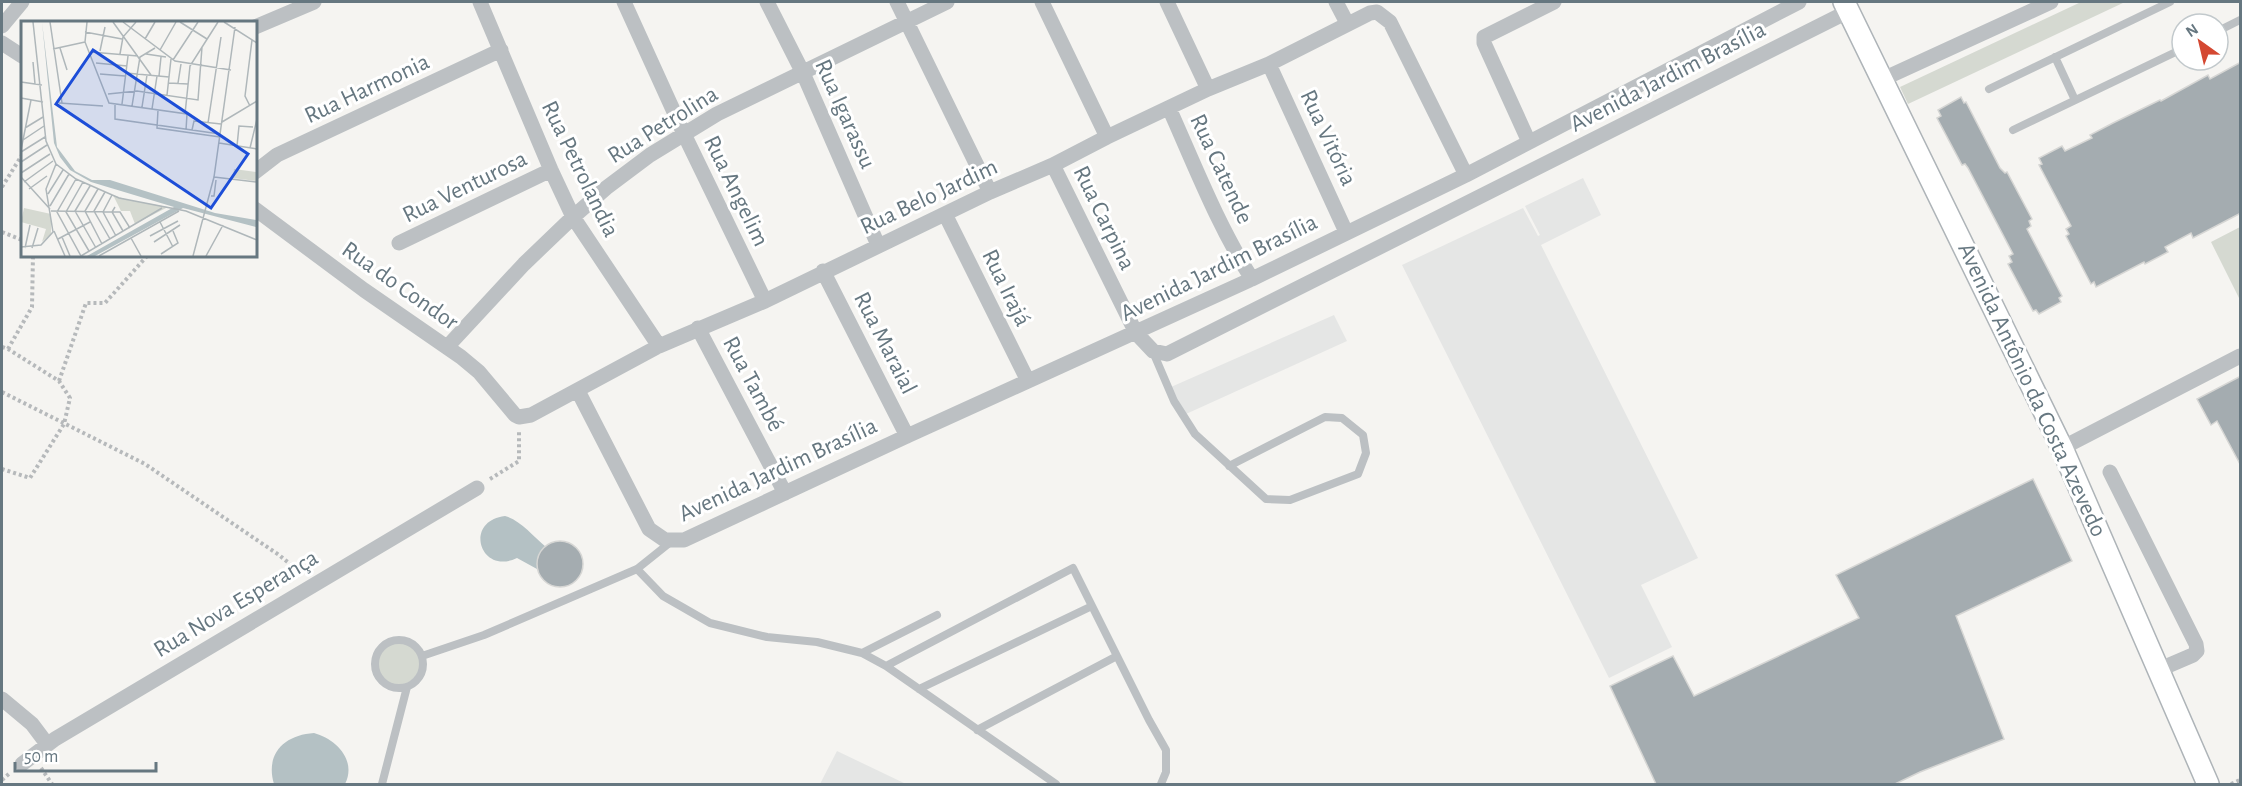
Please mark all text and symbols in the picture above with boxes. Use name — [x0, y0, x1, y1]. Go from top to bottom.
north arrow — [2170, 12, 2230, 72]
street label: Avenida Jardim Brasília — [1566, 17, 1770, 137]
inset map — [21, 21, 256, 256]
text: N — [2183, 21, 2201, 40]
street label: Rua Harmonia — [301, 50, 433, 128]
street label: Rua Igarassu — [810, 56, 880, 172]
street label: Rua Petrolina — [604, 82, 722, 168]
street label: Rua Vitória — [1295, 86, 1361, 190]
street label: Rua Petrolandia — [537, 97, 623, 241]
street label: Rua Catende — [1185, 110, 1257, 228]
street label: Rua Angelim — [699, 132, 773, 250]
street label: Rua Venturosa — [399, 147, 531, 227]
street label: Rua Belo Jardim — [857, 155, 1001, 239]
street label: Rua Carpina — [1069, 162, 1139, 274]
street label: Avenida Jardim Brasília — [1117, 210, 1321, 326]
street label: Rua do Condor — [337, 237, 463, 335]
street label: Avenida Antônio da Costa Azevedo — [1953, 239, 2111, 541]
street label: Rua Irajá — [977, 246, 1035, 330]
street label: Rua Maraial — [849, 288, 921, 398]
street label: Rua També — [718, 333, 788, 435]
street label: Avenida Jardim Brasília — [675, 414, 881, 526]
street label: Rua Nova Esperança — [150, 546, 322, 662]
scale bar — [15, 735, 156, 773]
text: 50 m — [24, 748, 58, 766]

